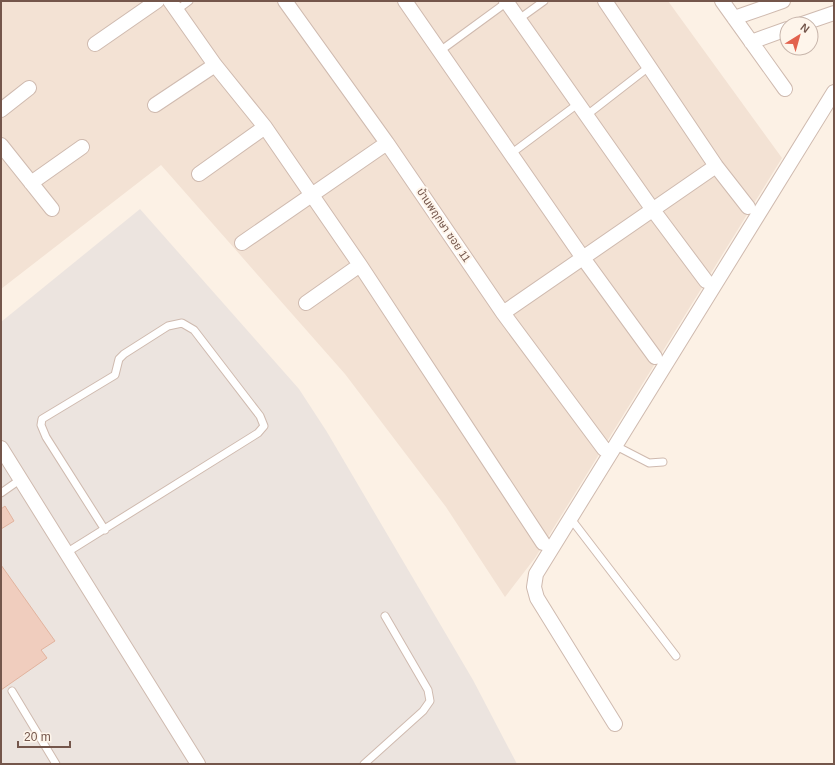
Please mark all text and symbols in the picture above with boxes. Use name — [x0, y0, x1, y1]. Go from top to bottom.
north arrow — [779, 16, 819, 56]
text: N — [798, 21, 812, 35]
street label: บ้านพฤกษา ซอย 11 — [415, 186, 473, 264]
scale bar — [18, 723, 70, 749]
text: 20 m — [24, 730, 51, 744]

